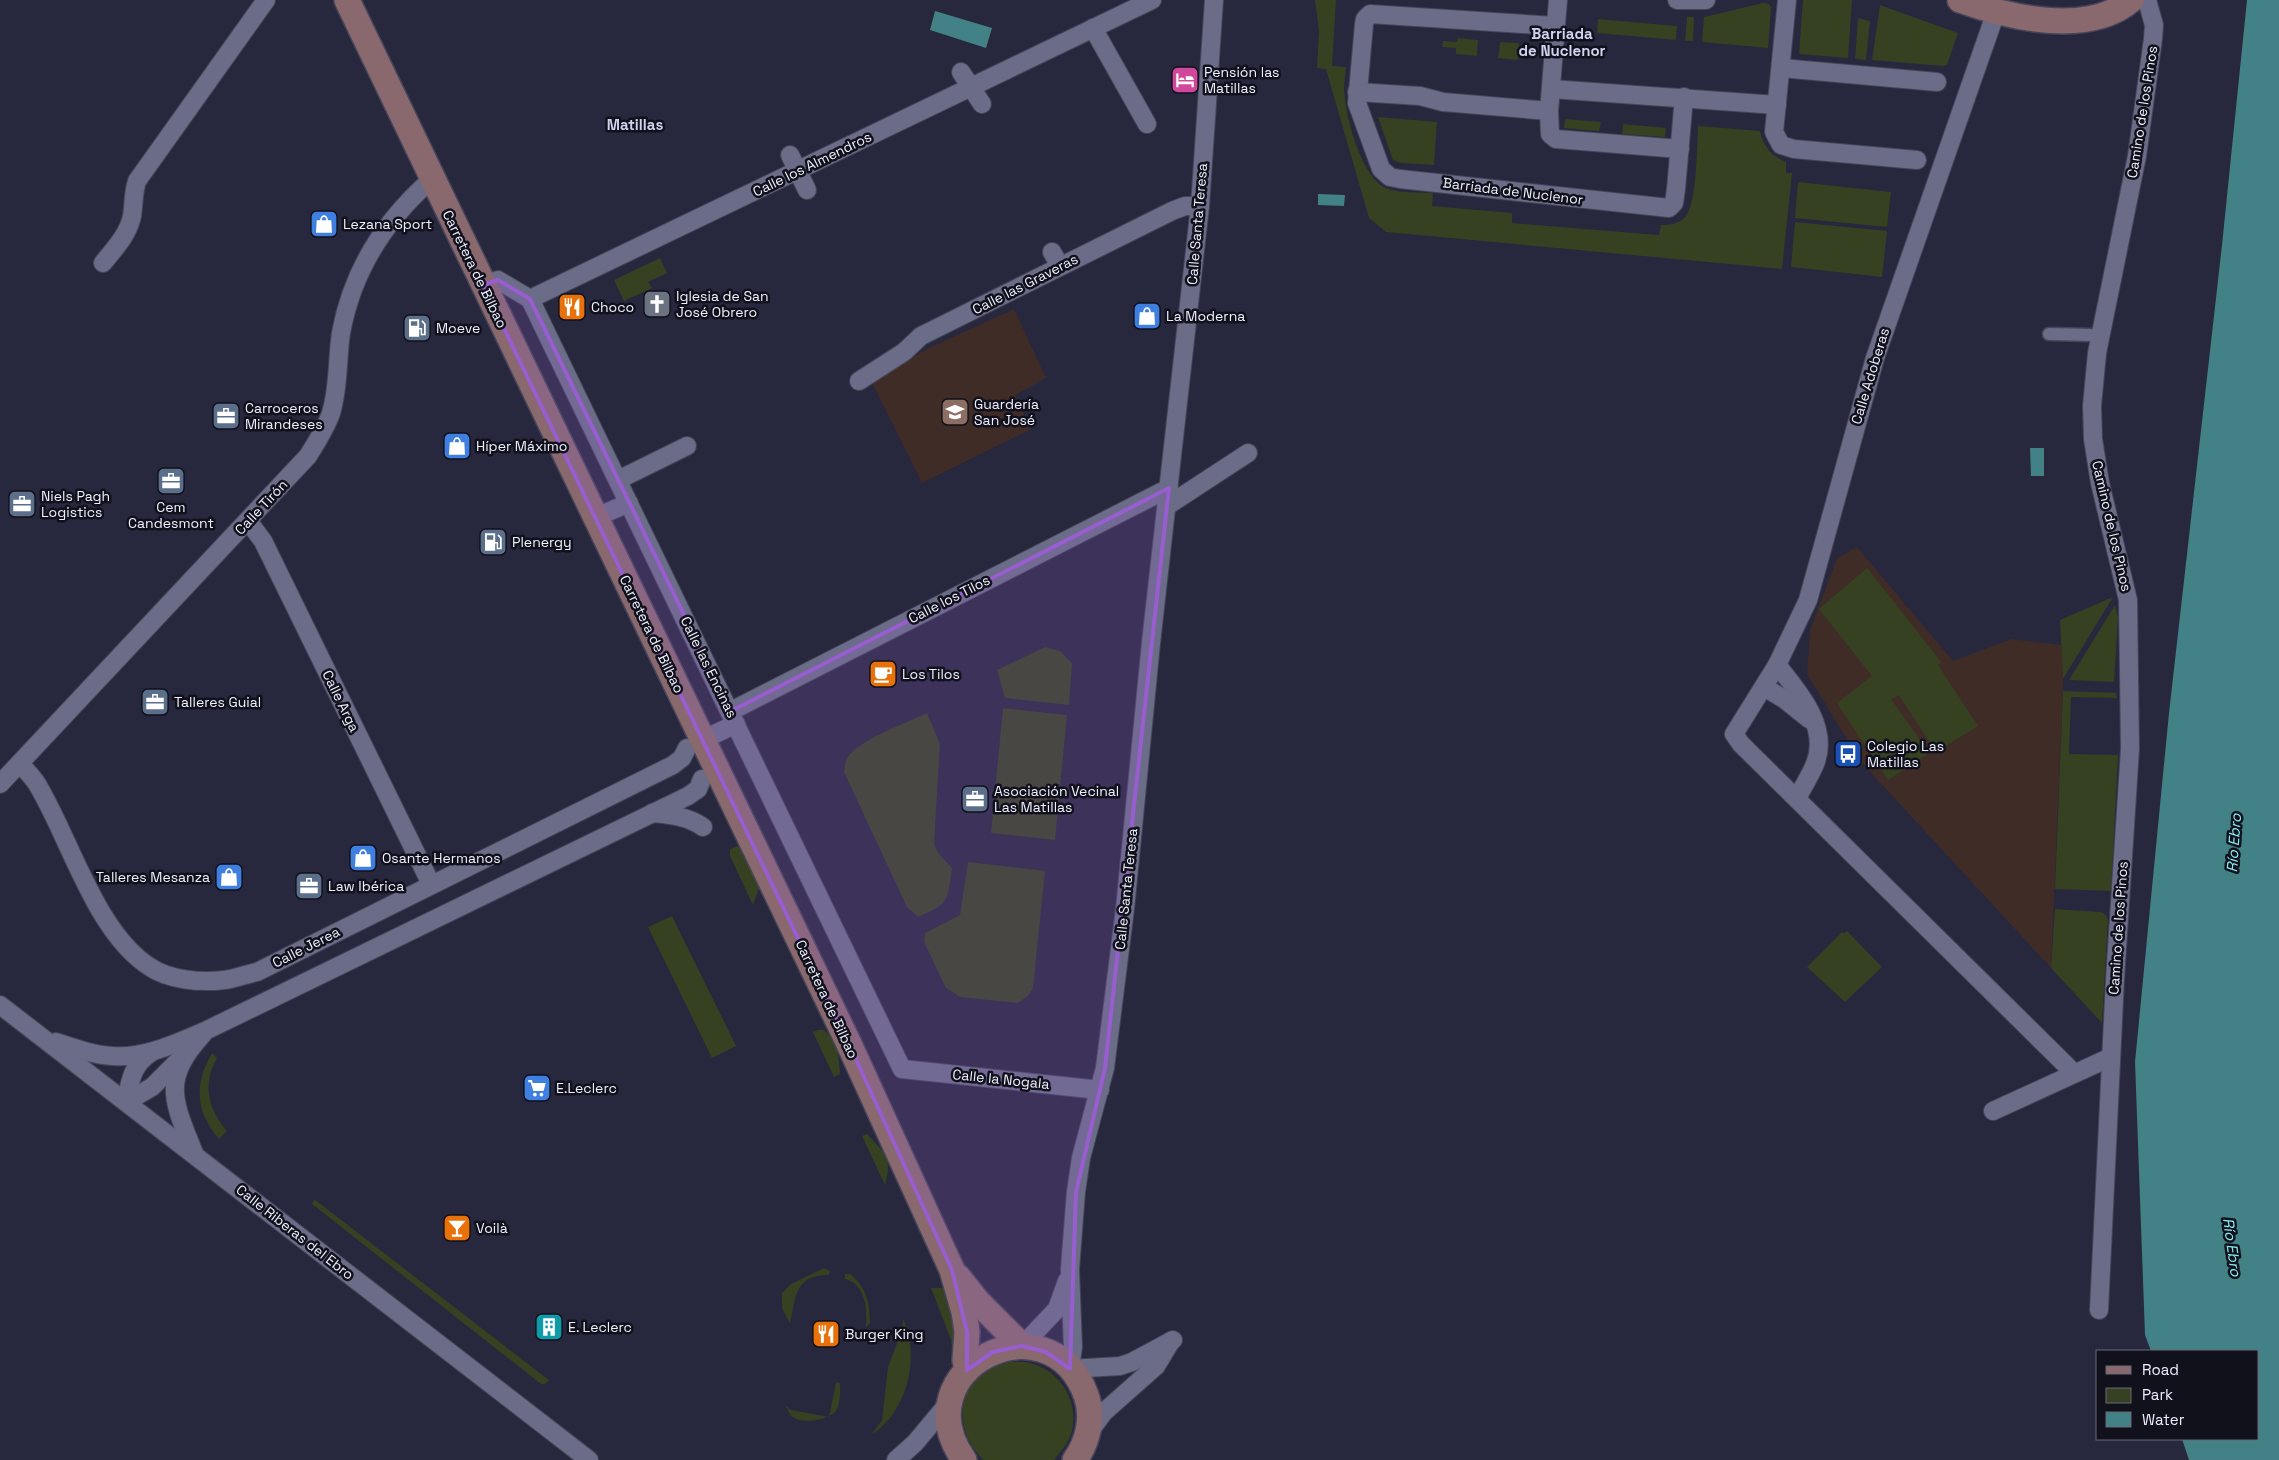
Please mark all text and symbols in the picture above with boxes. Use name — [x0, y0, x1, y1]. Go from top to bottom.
district label: Barriada de Nuclenor — [1518, 24, 1606, 60]
street label: Camino de los Pinos — [2123, 45, 2161, 179]
place label: Pensión las Matillas — [1204, 63, 1280, 97]
hotel icon: Pensión las Matillas — [1170, 65, 1200, 95]
district label: Matillas — [607, 115, 663, 134]
street label: Calle los Almendros — [750, 127, 874, 201]
street label: Calle Santa Teresa — [1183, 162, 1211, 286]
street label: Barriada de Nuclenor — [1442, 173, 1584, 209]
street label: Carretera de Bilbao — [439, 207, 511, 331]
shop icon: Lezana Sport — [309, 209, 339, 239]
place label: Lezana Sport — [343, 215, 432, 233]
street label: Calle las Graveras — [969, 250, 1081, 318]
place label: Iglesia de San José Obrero — [676, 287, 769, 321]
church icon: Iglesia de San José Obrero — [642, 289, 672, 319]
restaurant icon: Choco — [557, 292, 587, 322]
place label: Choco — [591, 298, 634, 316]
shop icon: La Moderna — [1132, 301, 1162, 331]
place label: La Moderna — [1166, 307, 1245, 325]
fuel station icon: Moeve — [402, 313, 432, 343]
place label: Moeve — [436, 319, 480, 337]
street label: Calle Adoberas — [1847, 326, 1893, 426]
place label: Guardería San José — [974, 395, 1039, 429]
school or university icon: Guardería San José — [940, 397, 970, 427]
place label: Carroceros Mirandeses — [245, 399, 323, 433]
office icon: Carroceros Mirandeses — [211, 401, 241, 431]
shop icon: Híper Máximo — [442, 431, 472, 461]
place label: Híper Máximo — [476, 437, 567, 455]
street label: Camino de los Pinos — [2088, 459, 2136, 593]
office icon: Cem Candesmont — [156, 466, 186, 496]
street label: Calle Tirón — [231, 476, 291, 538]
place label: Niels Pagh Logistics — [41, 487, 110, 521]
office icon: Niels Pagh Logistics — [7, 489, 37, 519]
place label: Cem Candesmont — [128, 498, 214, 532]
fuel station icon: Plenergy — [478, 527, 508, 557]
place label: Plenergy — [512, 533, 572, 551]
street label: Calle los Tilos — [905, 571, 993, 627]
street label: Carretera de Bilbao — [616, 572, 688, 696]
street label: Calle las Encinas — [677, 613, 741, 721]
cafe icon: Los Tilos — [868, 659, 898, 689]
place label: Los Tilos — [902, 665, 960, 683]
street label: Calle Arga — [318, 667, 364, 735]
office icon: Talleres Guial — [140, 687, 170, 717]
place label: Talleres Guial — [174, 693, 261, 711]
place label: Colegio Las Matillas — [1867, 737, 1944, 771]
bus stop icon: Colegio Las Matillas — [1833, 739, 1863, 769]
place label: Asociación Vecinal Las Matillas — [994, 782, 1119, 816]
office icon: Asociación Vecinal Las Matillas — [960, 784, 990, 814]
water label: Río Ebro — [2222, 812, 2245, 873]
street label: Calle Santa Teresa — [1111, 827, 1141, 951]
shop icon: Osante Hermanos — [348, 843, 378, 873]
place label: Osante Hermanos — [382, 849, 501, 867]
street label: Camino de los Pinos — [2104, 861, 2132, 995]
shop icon: Talleres Mesanza — [214, 862, 244, 892]
place label: Talleres Mesanza — [96, 868, 210, 886]
office icon: Law Ibérica — [294, 871, 324, 901]
place label: Law Ibérica — [328, 877, 404, 895]
street label: Calle Jerea — [269, 922, 343, 972]
street label: Carretera de Bilbao — [792, 937, 862, 1061]
street label: Calle la Nogala — [952, 1065, 1050, 1093]
supermarket icon: E.Leclerc — [522, 1073, 552, 1103]
place label: E.Leclerc — [556, 1079, 617, 1097]
street label: Calle Riberas del Ebro — [233, 1180, 357, 1284]
bar icon: Voilà — [442, 1213, 472, 1243]
water label: Río Ebro — [2219, 1216, 2246, 1278]
place label: Voilà — [476, 1219, 508, 1237]
building icon: E. Leclerc — [534, 1312, 564, 1342]
place label: E. Leclerc — [568, 1318, 632, 1336]
restaurant icon: Burger King — [811, 1319, 841, 1349]
place label: Burger King — [845, 1325, 924, 1343]
legend — [2096, 1350, 2259, 1440]
text: Road — [2142, 1360, 2179, 1379]
text: Park — [2142, 1385, 2173, 1404]
text: Water — [2142, 1410, 2185, 1429]

